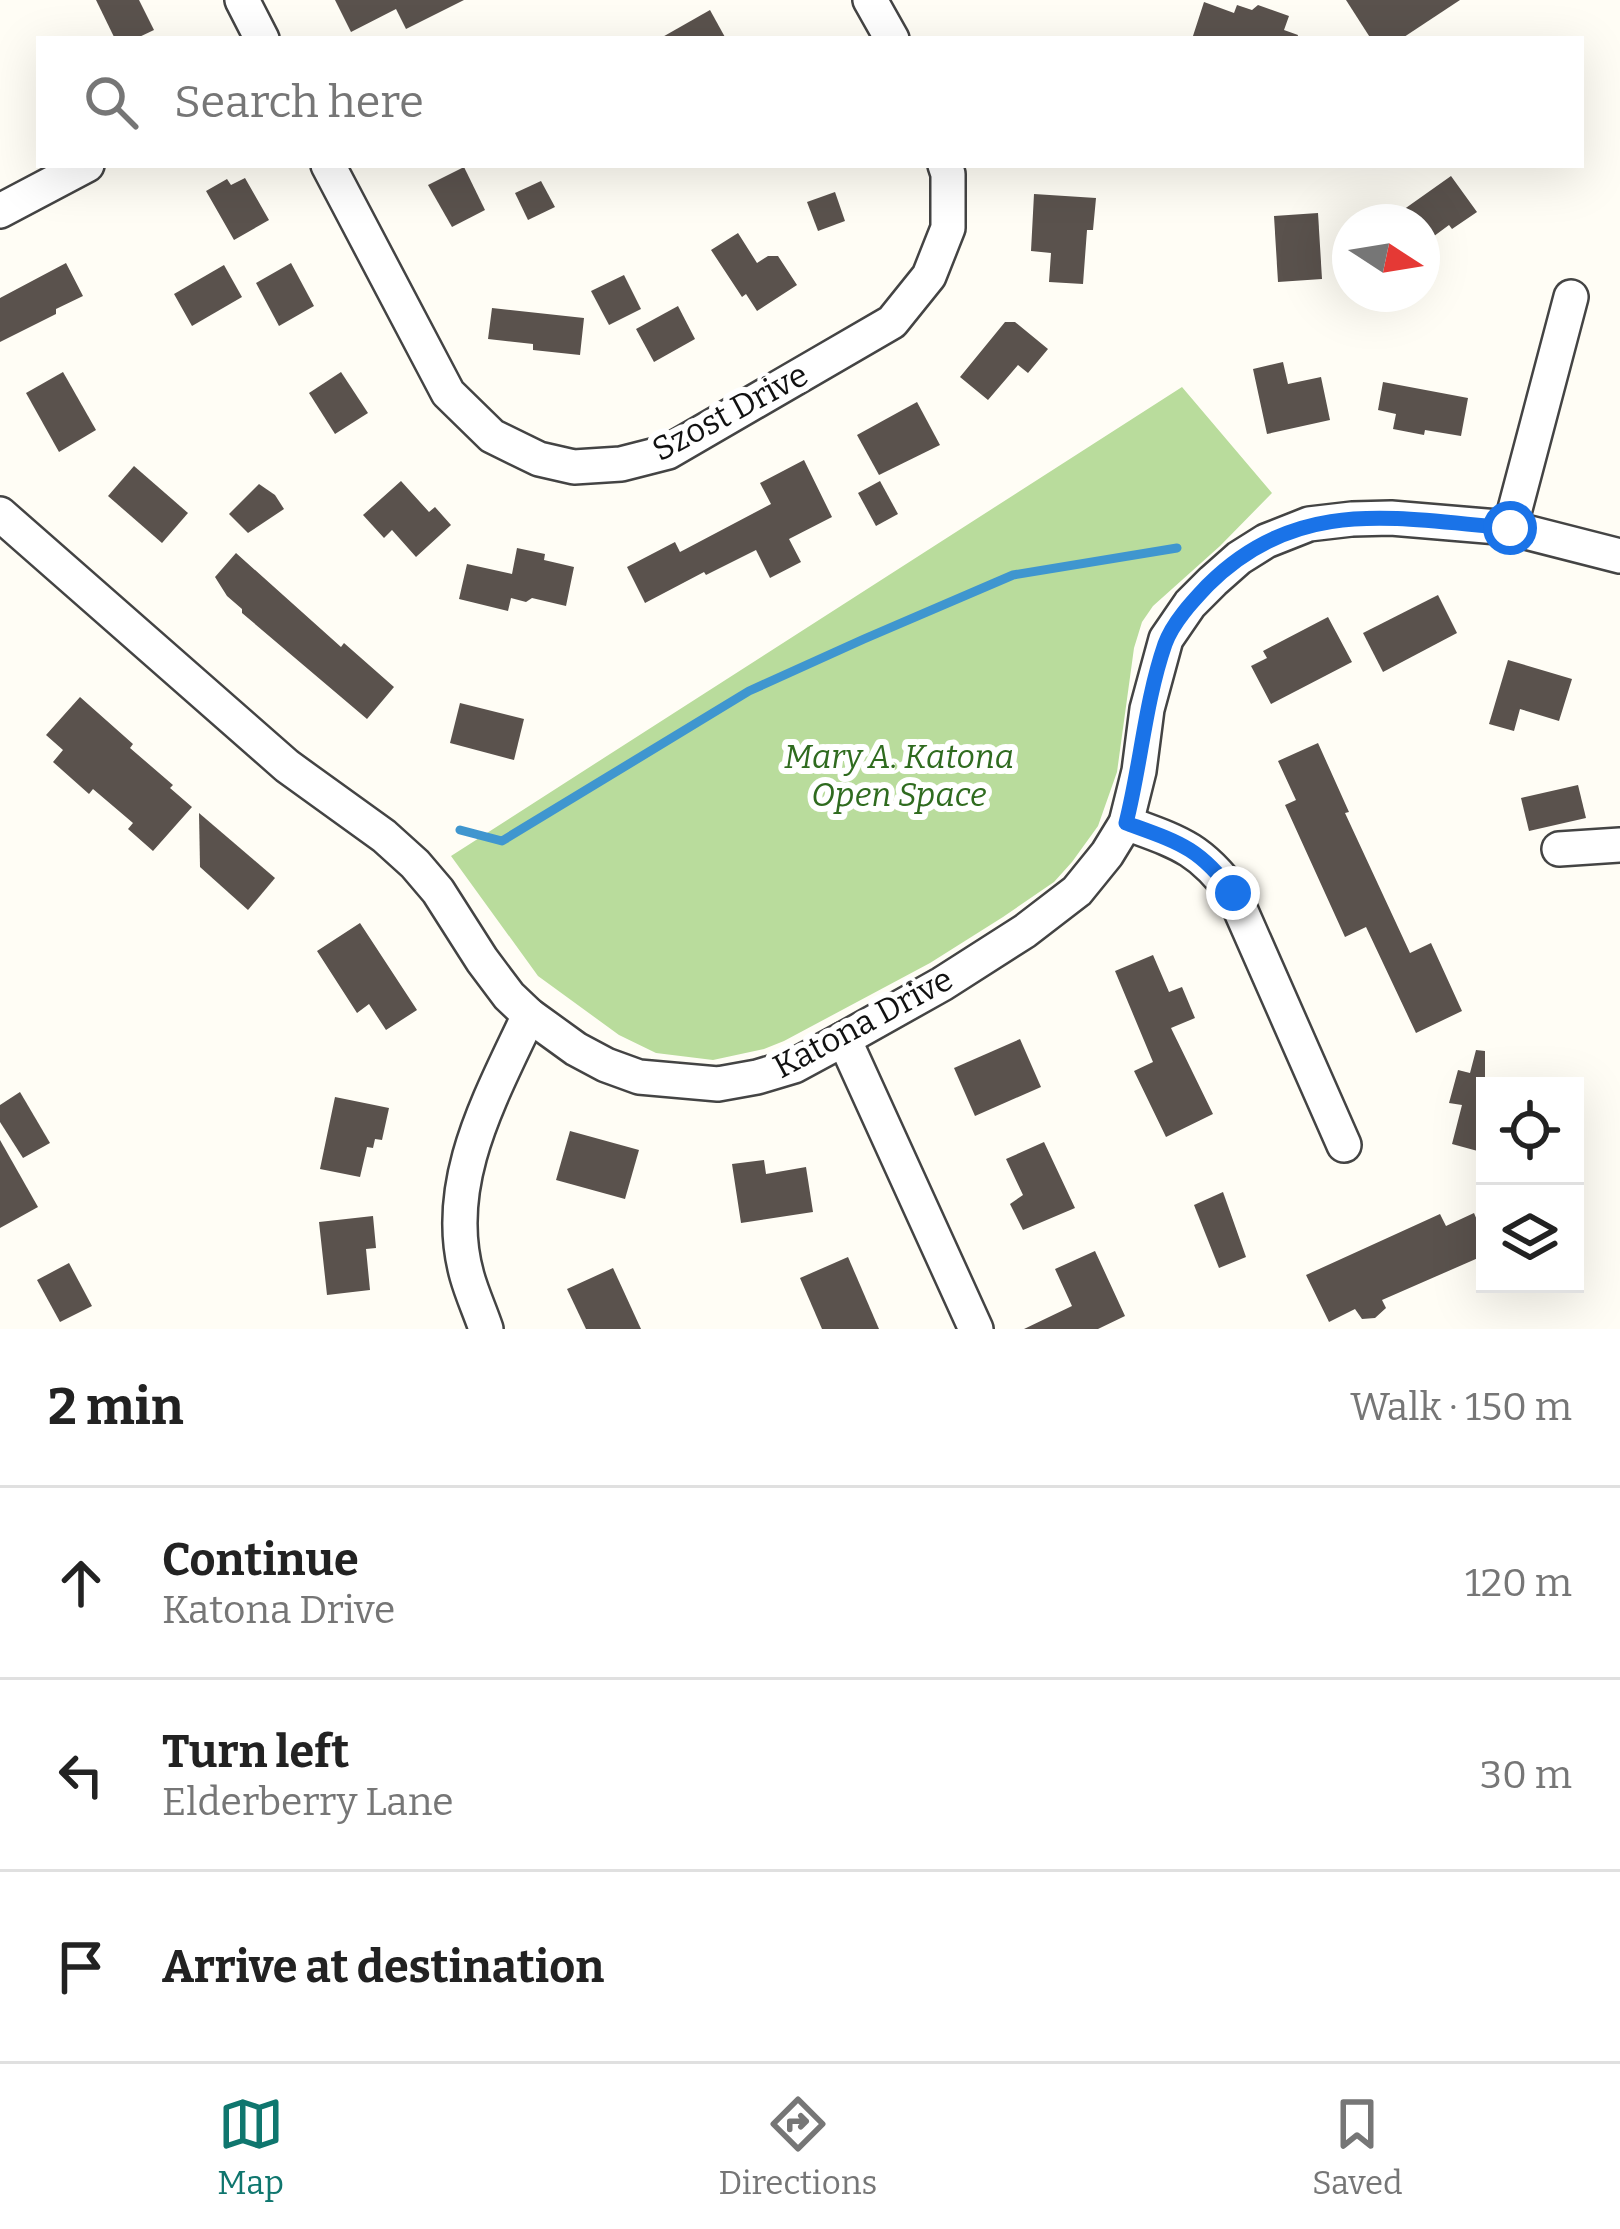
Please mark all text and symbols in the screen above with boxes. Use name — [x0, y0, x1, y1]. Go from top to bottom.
search box — [36, 36, 1584, 168]
icon: search — [78, 69, 144, 135]
text: Search here — [174, 75, 424, 129]
north arrow — [1332, 204, 1440, 312]
street label: Szost Drive — [645, 354, 815, 470]
route start — [1483, 501, 1537, 555]
park label: Mary A. Katona Open Space — [784, 737, 1014, 815]
route end — [1206, 866, 1260, 920]
street label: Katona Drive — [766, 959, 960, 1087]
map controls — [1476, 1077, 1584, 1293]
button: locate — [1476, 1077, 1584, 1185]
button: layers — [1476, 1185, 1584, 1293]
text: 2 min — [48, 1376, 184, 1438]
text: Walk · 150 m — [1350, 1384, 1572, 1430]
text: Continue — [162, 1533, 359, 1587]
icon: ahead — [48, 1550, 114, 1616]
text: 120 m — [1465, 1560, 1572, 1606]
text: Katona Drive — [162, 1587, 395, 1633]
text: Turn left — [162, 1725, 349, 1779]
icon: left — [48, 1742, 114, 1808]
text: 30 m — [1480, 1752, 1572, 1798]
text: Elderberry Lane — [162, 1779, 454, 1825]
icon: arrive — [48, 1934, 114, 2000]
text: Arrive at destination — [162, 1940, 604, 1994]
tab: Map — [217, 2091, 284, 2203]
tab: Directions — [719, 2091, 877, 2203]
tab: Saved — [1312, 2091, 1403, 2203]

